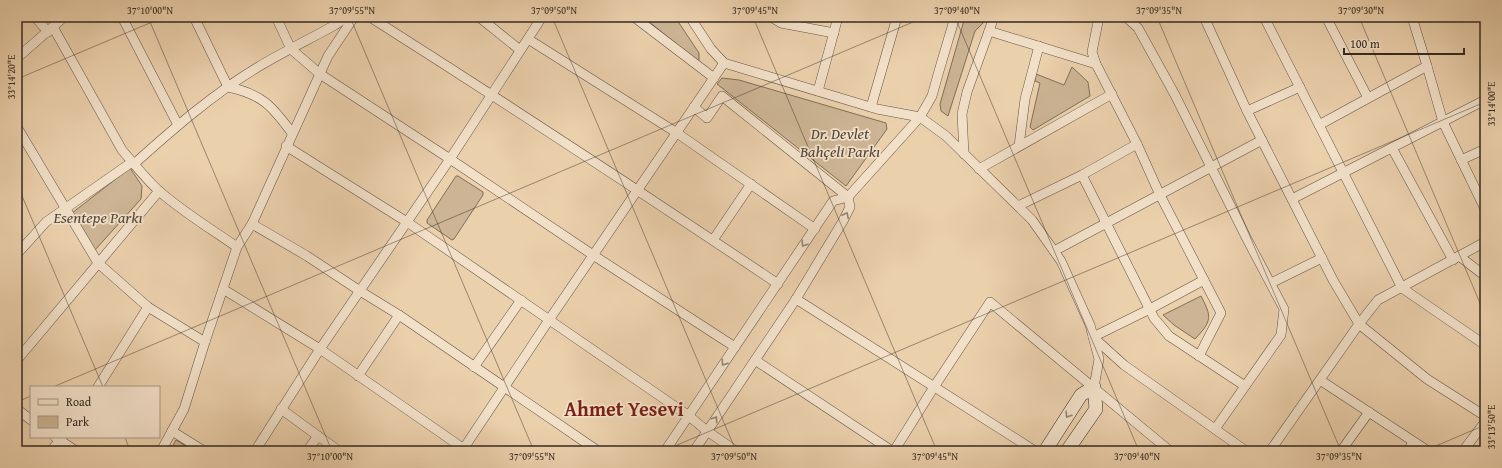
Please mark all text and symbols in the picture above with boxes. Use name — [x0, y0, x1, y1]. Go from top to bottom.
text: 37°10'00"N — [127, 3, 173, 18]
text: 37°09'55"N — [329, 3, 375, 18]
text: 37°09'50"N — [531, 3, 577, 18]
text: 37°09'45"N — [732, 3, 778, 18]
text: 37°09'40"N — [934, 3, 980, 18]
text: 37°09'35"N — [1136, 3, 1182, 18]
text: 37°09'30"N — [1338, 3, 1384, 18]
scale bar — [1344, 30, 1464, 56]
text: 100 m — [1350, 35, 1380, 52]
text: 33°14'20"E — [4, 55, 19, 99]
text: 33°14'00"E — [1484, 82, 1499, 126]
park label: Dr. Devlet Bahçeli Parkı — [799, 121, 880, 163]
park label: Esentepe Parkı — [52, 205, 143, 229]
one-way arrow — [841, 212, 849, 219]
one-way arrow — [802, 240, 809, 247]
one-way arrow — [722, 359, 729, 366]
legend — [30, 386, 160, 438]
text: Road — [66, 393, 92, 410]
district label: Ahmet Yesevi — [564, 394, 684, 423]
text: 33°13'50"E — [1484, 405, 1499, 449]
one-way arrow — [1065, 411, 1073, 418]
text: Park — [66, 413, 90, 430]
one-way arrow — [710, 416, 717, 423]
text: 37°10'00"N — [307, 449, 353, 464]
text: 37°09'55"N — [509, 449, 555, 464]
text: 37°09'50"N — [711, 449, 757, 464]
text: 37°09'45"N — [912, 449, 958, 464]
text: 37°09'40"N — [1114, 449, 1160, 464]
text: 37°09'35"N — [1316, 449, 1362, 464]

